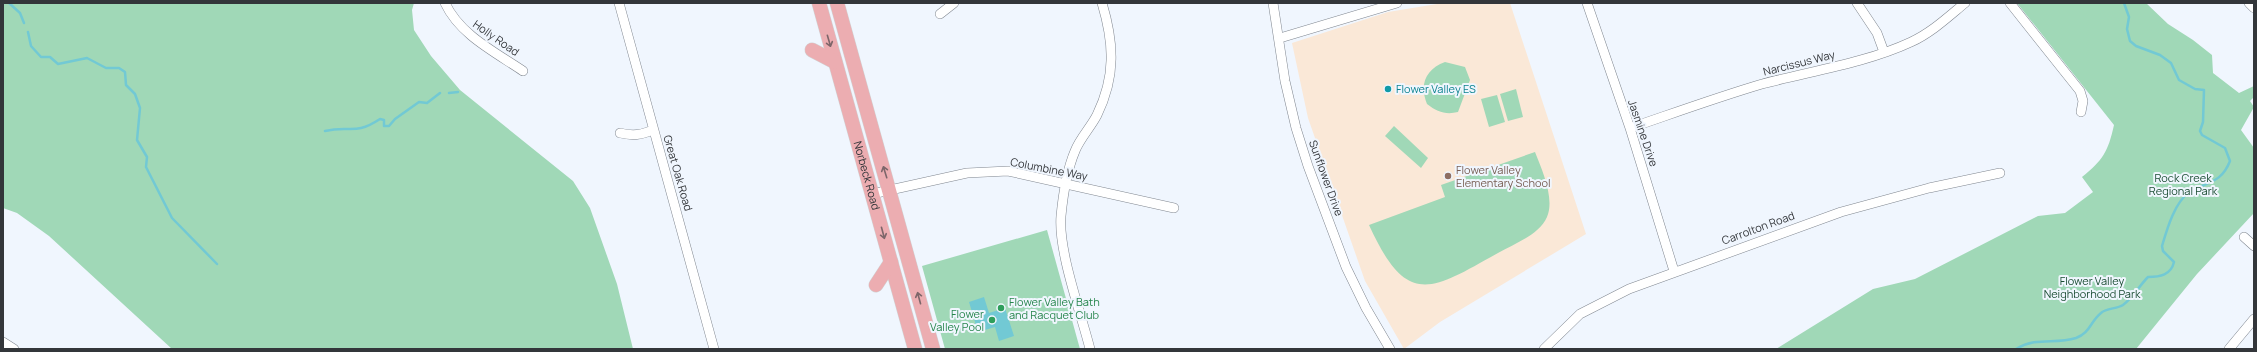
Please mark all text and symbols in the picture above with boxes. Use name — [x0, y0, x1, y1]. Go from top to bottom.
street label: Holly Road — [470, 16, 522, 59]
one-way arrow — [826, 34, 833, 47]
street label: Narcissus Way — [1761, 46, 1837, 79]
place label: Flower Valley ES — [1396, 81, 1476, 96]
marker: Flower Valley ES — [1383, 84, 1393, 94]
street label: Jasmine Drive — [1625, 97, 1662, 169]
street label: Great Oak Road — [660, 133, 697, 213]
street label: Sunflower Drive — [1306, 138, 1347, 218]
street label: Norbeck Road — [851, 139, 884, 211]
street label: Columbine Way — [1009, 154, 1089, 183]
place label: Flower Valley Elementary School — [1456, 162, 1551, 190]
one-way arrow — [881, 166, 888, 179]
park label: Rock Creek Regional Park — [2149, 170, 2218, 198]
marker: Flower Valley Elementary School — [1443, 171, 1453, 181]
street label: Carrolton Road — [1719, 207, 1796, 248]
one-way arrow — [880, 227, 887, 240]
park label: Flower Valley Neighborhood Park — [2044, 273, 2141, 301]
one-way arrow — [915, 292, 922, 305]
place label: Flower Valley Bath and Racquet Club — [1009, 294, 1100, 322]
marker: Flower Valley Bath and Racquet Club — [996, 303, 1006, 313]
place label: Flower Valley Pool — [930, 306, 984, 334]
marker: Flower Valley Pool — [987, 315, 997, 325]

